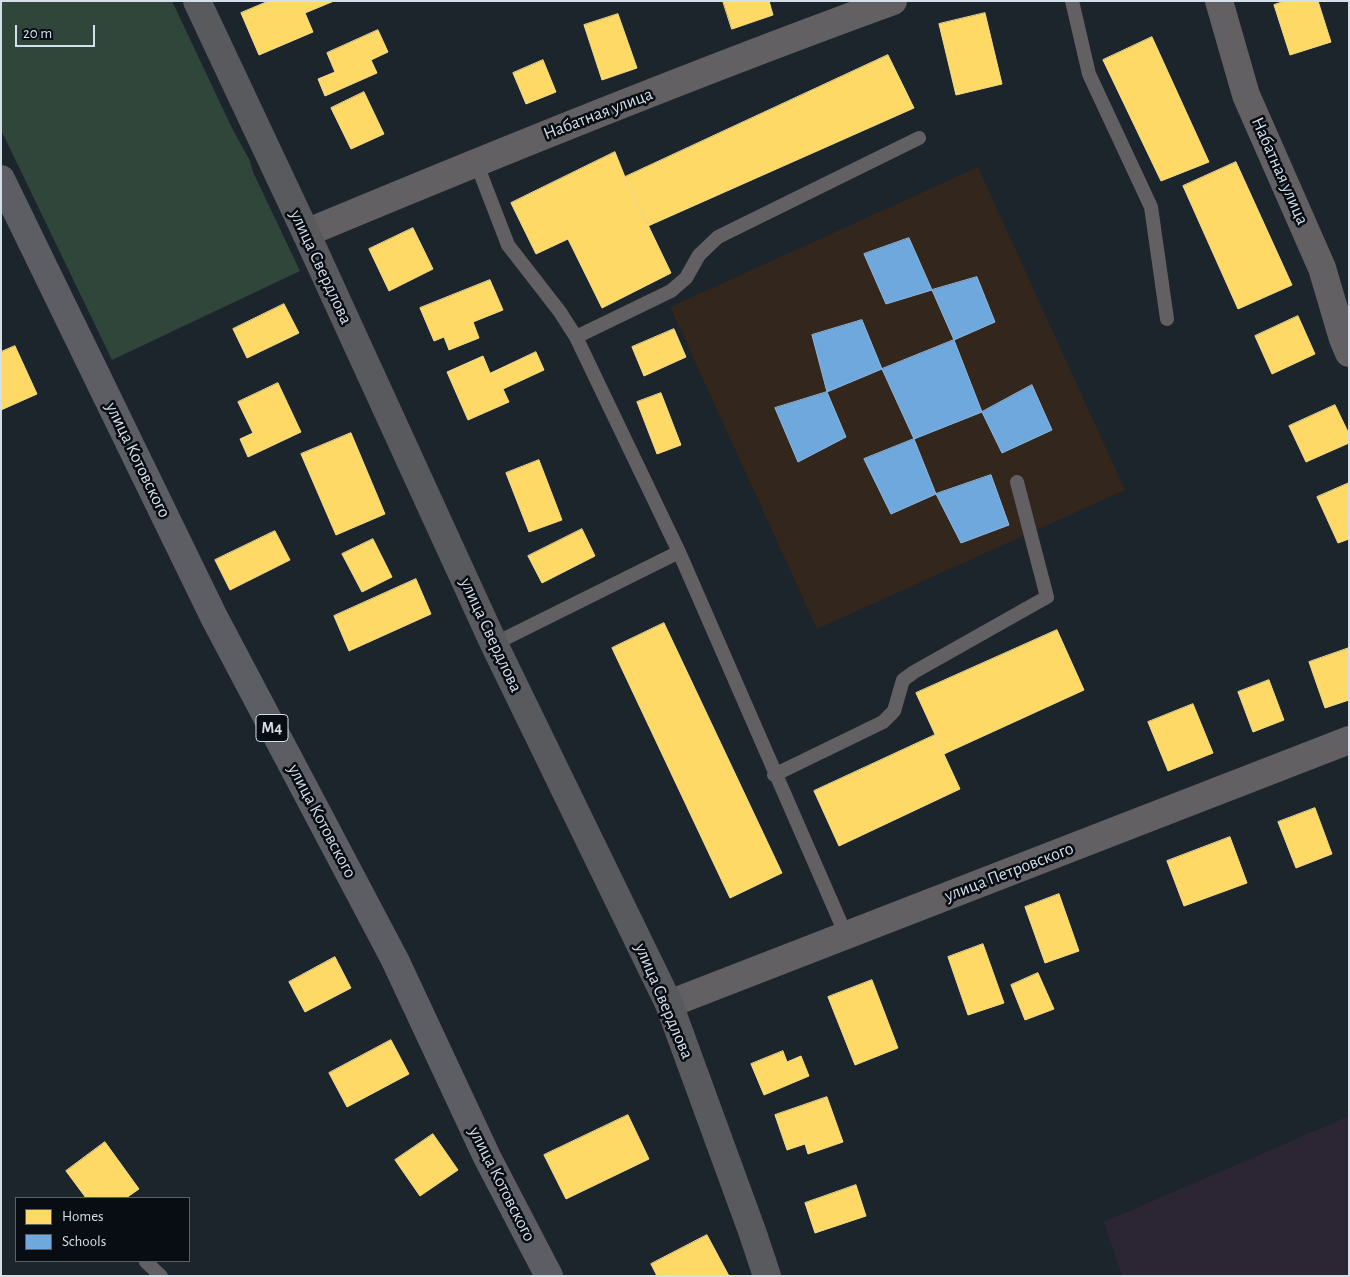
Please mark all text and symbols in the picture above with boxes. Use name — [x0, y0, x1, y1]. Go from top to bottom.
scale bar — [18, 15, 98, 47]
text: 20 m — [23, 26, 52, 41]
street label: Набатная улица — [540, 83, 656, 145]
street label: Набатная улица — [1247, 114, 1313, 228]
street label: улица Свердлова — [285, 206, 357, 328]
street label: улица Котовского — [101, 399, 175, 521]
street label: улица Свердлова — [455, 574, 527, 696]
road number: M4 — [256, 714, 288, 741]
street label: улица Котовского — [283, 760, 361, 882]
street label: улица Петровского — [941, 837, 1077, 907]
street label: улица Свердлова — [630, 940, 698, 1062]
street label: улица Котовского — [464, 1123, 540, 1245]
legend — [15, 1197, 190, 1262]
text: Homes — [62, 1209, 104, 1224]
text: Schools — [62, 1234, 106, 1249]

